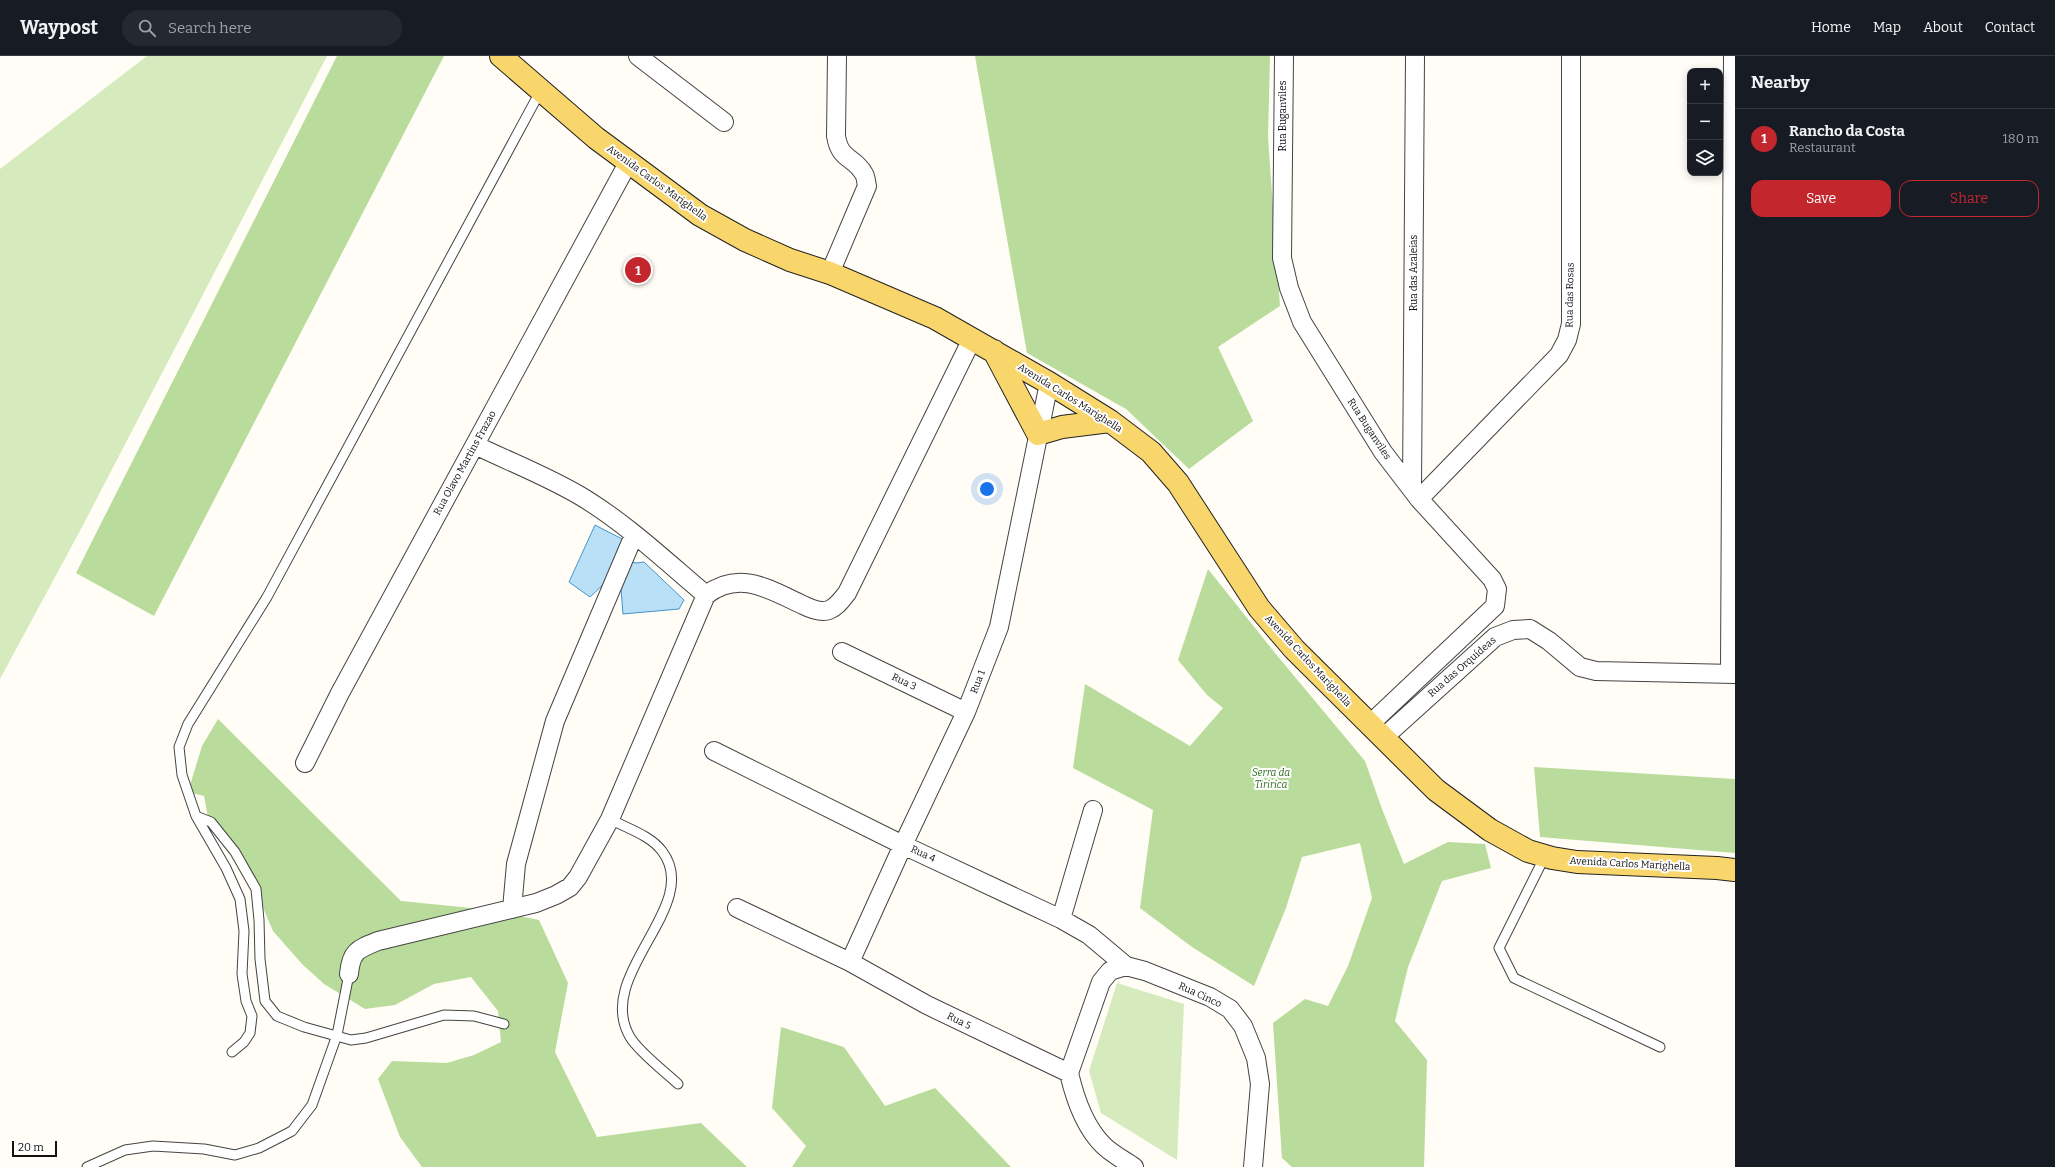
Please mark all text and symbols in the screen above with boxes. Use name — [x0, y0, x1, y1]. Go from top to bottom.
search box — [122, 10, 402, 46]
text: Waypost — [20, 16, 98, 39]
icon: search — [136, 17, 158, 39]
text: Search here — [168, 19, 251, 37]
text: Home — [1811, 19, 1851, 36]
text: Map — [1873, 19, 1901, 36]
text: About — [1923, 19, 1963, 36]
text: Contact — [1985, 19, 2035, 36]
map controls — [1687, 68, 1723, 176]
button: + — [1687, 68, 1723, 104]
text: Nearby — [1751, 72, 1810, 93]
street label: Rua Buganviles — [1277, 80, 1289, 151]
button: − — [1687, 104, 1723, 140]
text: Rancho da Costa — [1789, 122, 1905, 140]
text: 1 — [1761, 131, 1767, 146]
text: 180 m — [2003, 131, 2039, 146]
button: layers — [1687, 140, 1723, 176]
text: Restaurant — [1789, 140, 1856, 155]
street label: Avenida Carlos Marighella — [605, 143, 710, 224]
button: Save — [1751, 180, 1891, 217]
button: Share — [1899, 180, 2039, 217]
street label: Rua das Azaleias — [1408, 234, 1420, 311]
pin: 1 — [625, 255, 651, 285]
street label: Rua das Rosas — [1563, 262, 1577, 328]
street label: Avenida Carlos Marighella — [1016, 361, 1125, 435]
street label: Rua Buganviles — [1345, 396, 1393, 462]
street label: Rua Olavo Martins Frazao — [431, 408, 499, 517]
your location — [977, 479, 997, 499]
street label: Avenida Carlos Marighella — [1262, 613, 1354, 710]
street label: Rua das Orquídeas — [1425, 633, 1499, 700]
street label: Rua 1 — [968, 669, 988, 695]
street label: Rua 3 — [890, 671, 918, 693]
park label: Serra da Tiririca — [1252, 767, 1290, 791]
street label: Rua 4 — [909, 843, 937, 865]
street label: Avenida Carlos Marighella — [1569, 855, 1691, 873]
street label: Rua Cinco — [1177, 980, 1224, 1010]
street label: Rua 5 — [945, 1010, 973, 1032]
scale bar — [12, 1139, 57, 1158]
text: 20 m — [18, 1141, 44, 1154]

